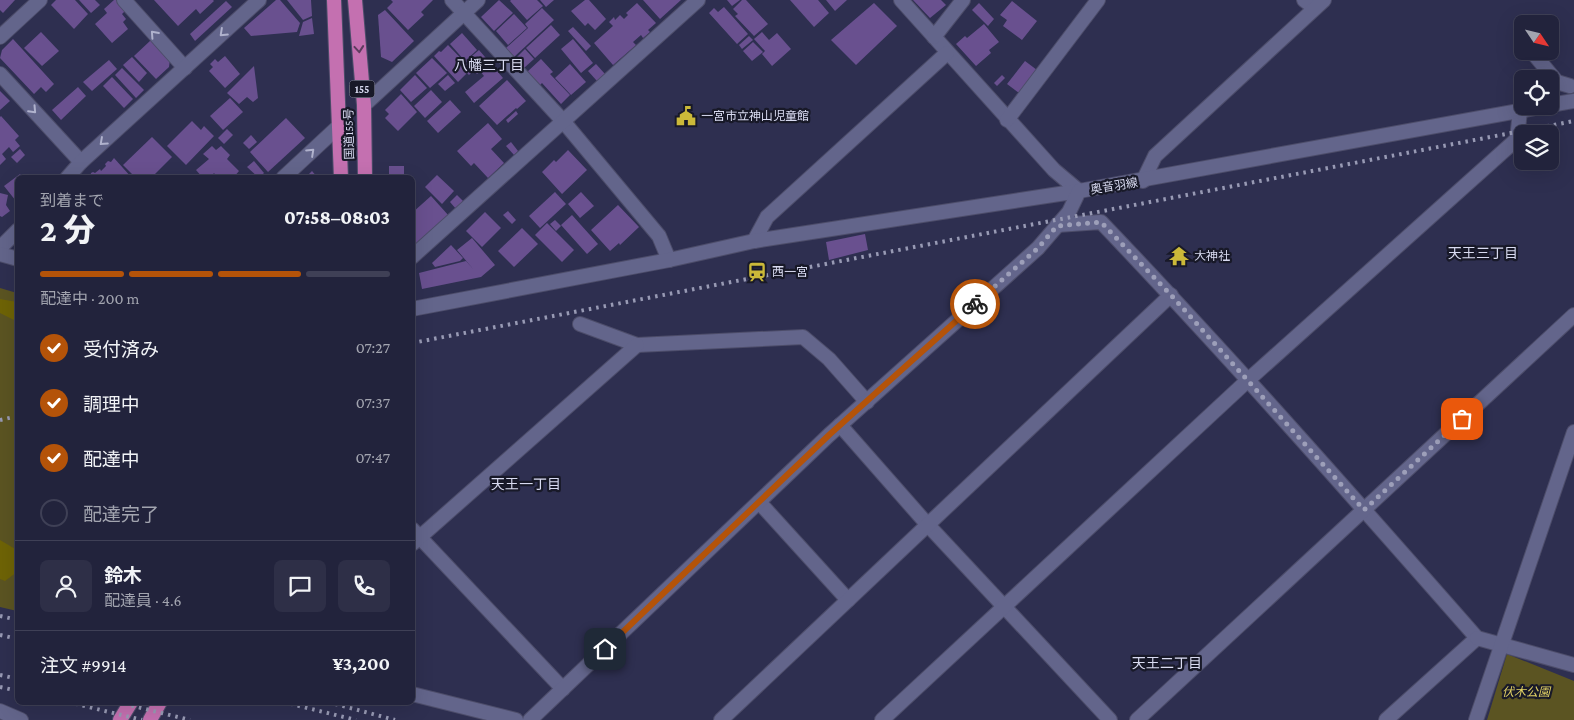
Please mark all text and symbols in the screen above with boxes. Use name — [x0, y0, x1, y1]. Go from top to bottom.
north arrow — [1514, 15, 1559, 60]
map controls — [1514, 15, 1559, 170]
one-way arrow — [220, 27, 229, 36]
one-way arrow — [151, 31, 160, 40]
one-way arrow — [353, 45, 364, 53]
district label: 八幡三丁目 — [454, 57, 524, 73]
button: locate — [1514, 70, 1559, 115]
road number: 155 — [350, 80, 374, 98]
one-way arrow — [27, 104, 36, 113]
public building icon: 一宮市立神山児童館 — [675, 105, 697, 127]
street label: 国道155号 — [342, 108, 356, 160]
place label: 一宮市立神山児童館 — [701, 109, 809, 123]
button: layers — [1514, 125, 1559, 170]
one-way arrow — [99, 136, 108, 145]
one-way arrow — [305, 149, 314, 158]
street label: 奥音羽線 — [1089, 175, 1139, 197]
text: 到着まで — [40, 192, 104, 209]
text: 07:58–08:03 — [284, 207, 390, 228]
text: 2 分 — [40, 212, 95, 248]
temple icon: 大神社 — [1168, 245, 1190, 267]
district label: 天王三丁目 — [1448, 245, 1518, 261]
place label: 大神社 — [1194, 249, 1230, 263]
station icon: 西一宮 — [746, 261, 768, 283]
place label: 西一宮 — [772, 265, 808, 279]
courier — [950, 279, 1000, 329]
text: 配達中 · 200 m — [40, 290, 139, 307]
icon: bike — [961, 290, 989, 318]
icon: check — [40, 334, 68, 362]
text: 受付済み — [83, 339, 159, 360]
text: 07:27 — [356, 339, 390, 356]
icon: check — [40, 389, 68, 417]
text: 調理中 — [83, 394, 140, 415]
text: 07:37 — [356, 394, 390, 411]
pin — [1441, 398, 1483, 440]
icon: bag — [1448, 405, 1476, 433]
icon: check — [40, 444, 68, 472]
text: 配達中 — [83, 449, 140, 470]
text: 07:47 — [355, 449, 390, 466]
district label: 天王一丁目 — [491, 476, 561, 492]
text: 配達完了 — [83, 504, 159, 525]
button: person — [40, 560, 92, 612]
button: chat — [274, 560, 326, 612]
button: phone — [338, 560, 390, 612]
text: 鈴木 — [104, 565, 142, 586]
text: 配達員 · 4.6 — [104, 592, 182, 609]
pin — [584, 628, 626, 670]
icon: home — [591, 635, 619, 663]
text: ¥3,200 — [332, 653, 390, 674]
text: 注文 #9914 — [40, 655, 127, 676]
district label: 天王二丁目 — [1132, 655, 1202, 671]
park label: 伏木公園 — [1502, 685, 1552, 699]

